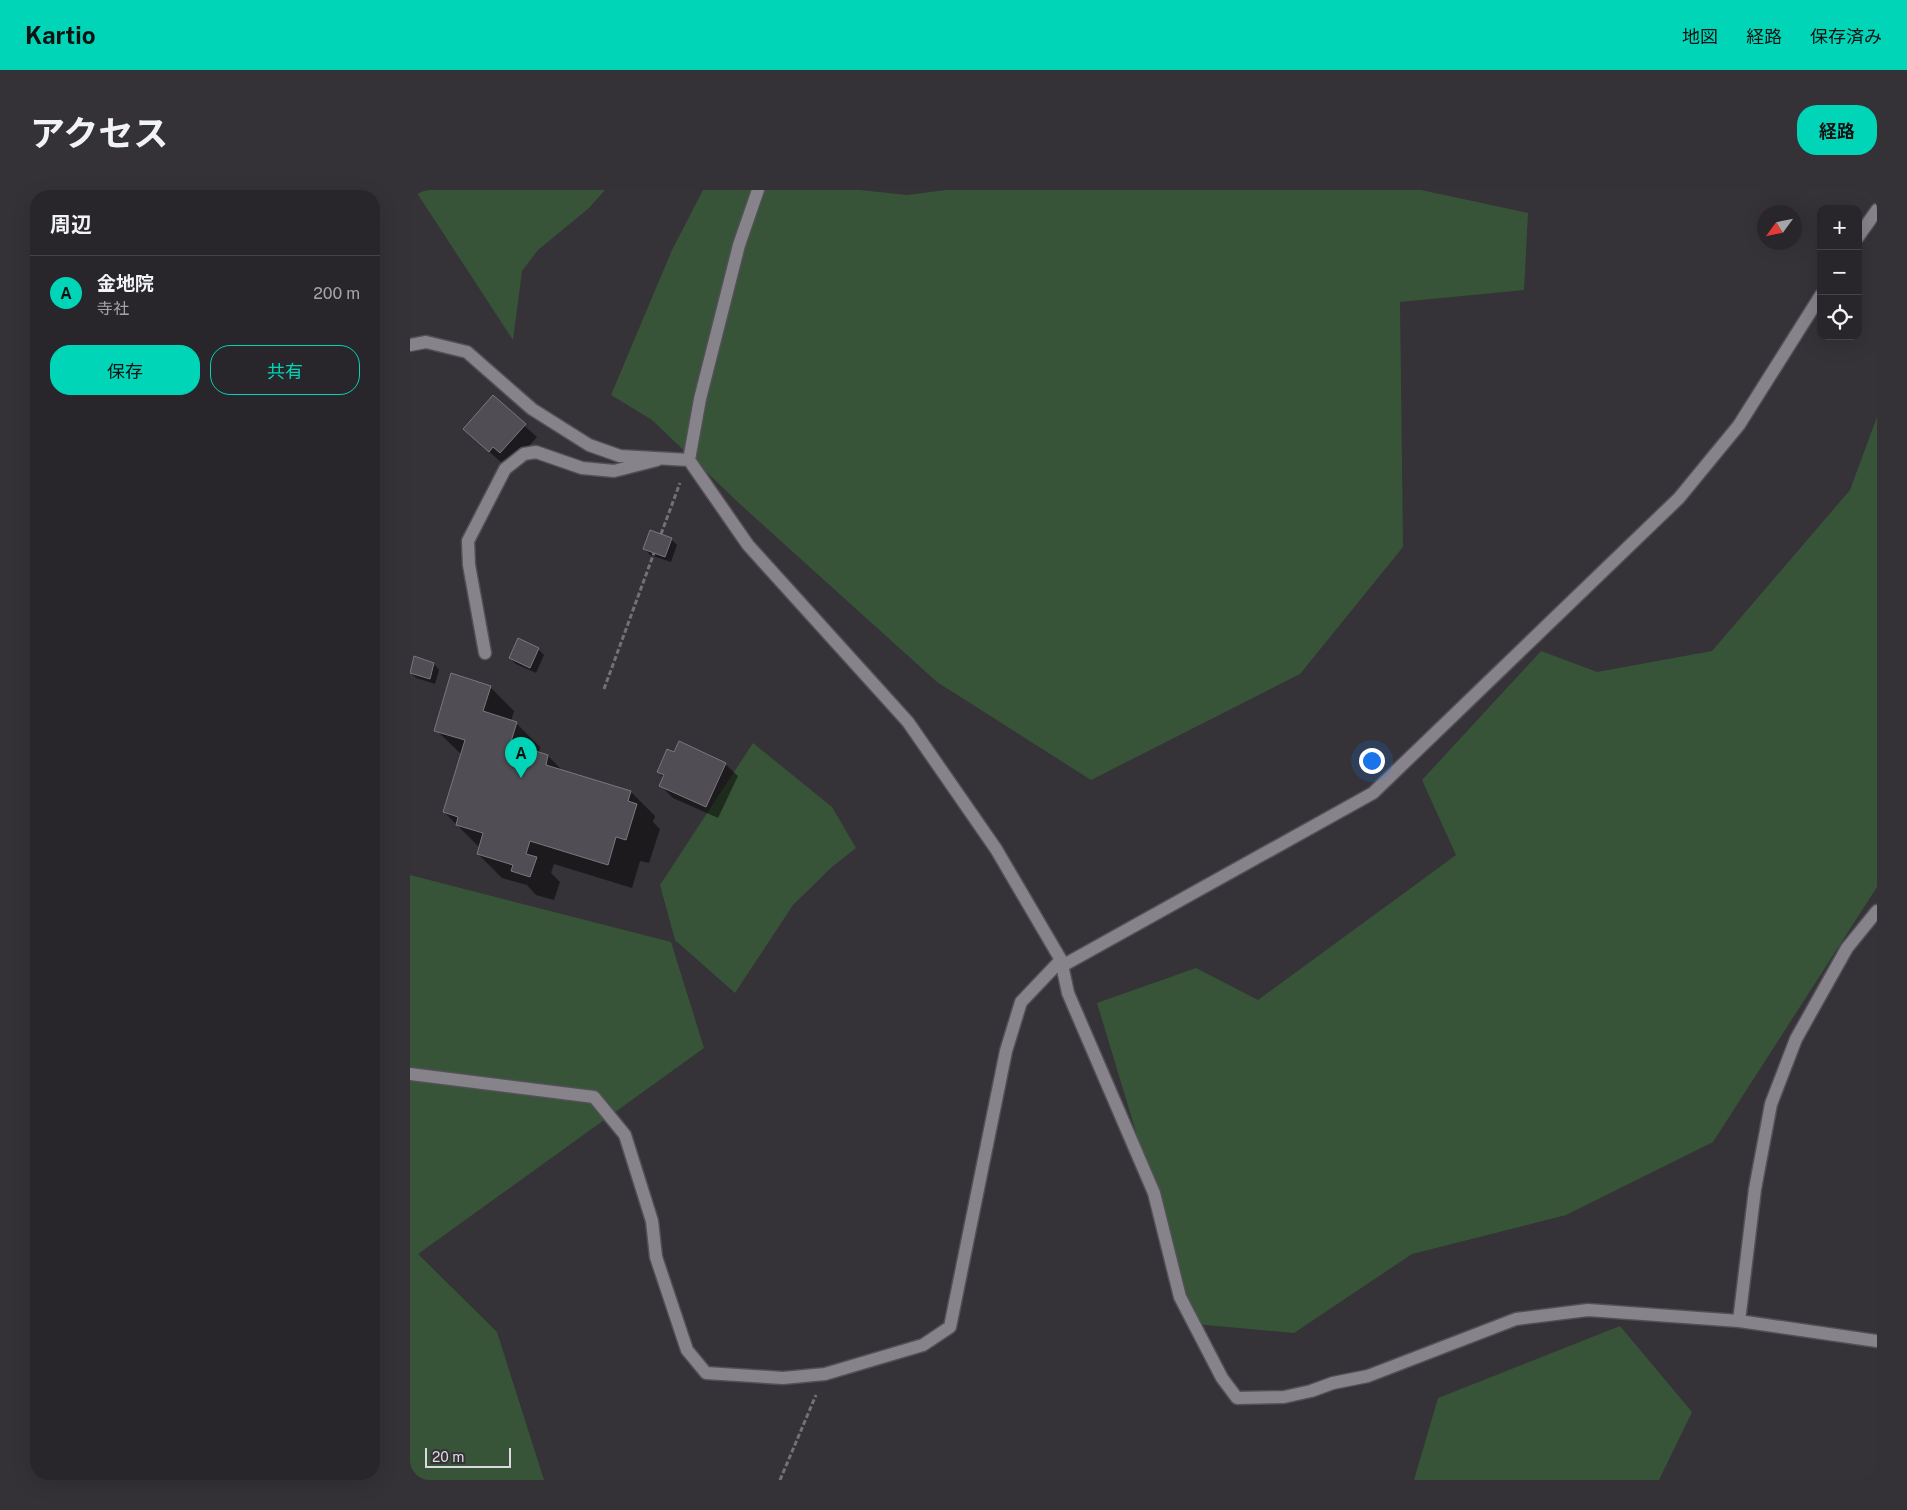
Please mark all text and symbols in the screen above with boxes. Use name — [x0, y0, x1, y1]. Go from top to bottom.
text: Kartio — [25, 21, 96, 49]
text: 地図 — [1682, 26, 1718, 47]
text: 経路 — [1746, 26, 1782, 47]
text: 保存済み — [1810, 26, 1882, 47]
button: 経路 — [1797, 105, 1877, 155]
text: アクセス — [30, 113, 168, 154]
north arrow — [1757, 205, 1802, 250]
map controls — [1817, 205, 1862, 340]
button: + — [1817, 205, 1862, 250]
text: 周辺 — [50, 212, 92, 237]
button: − — [1817, 250, 1862, 295]
text: 金地院 — [97, 272, 154, 294]
text: A — [60, 284, 72, 303]
text: 200 m — [313, 284, 360, 303]
button: locate — [1817, 295, 1862, 340]
text: 寺社 — [97, 299, 129, 318]
button: 保存 — [50, 345, 200, 395]
button: 共有 — [210, 345, 360, 395]
pin: A — [505, 737, 537, 778]
your location — [1359, 748, 1385, 774]
scale bar — [425, 1445, 511, 1468]
text: 20 m — [432, 1449, 464, 1465]

